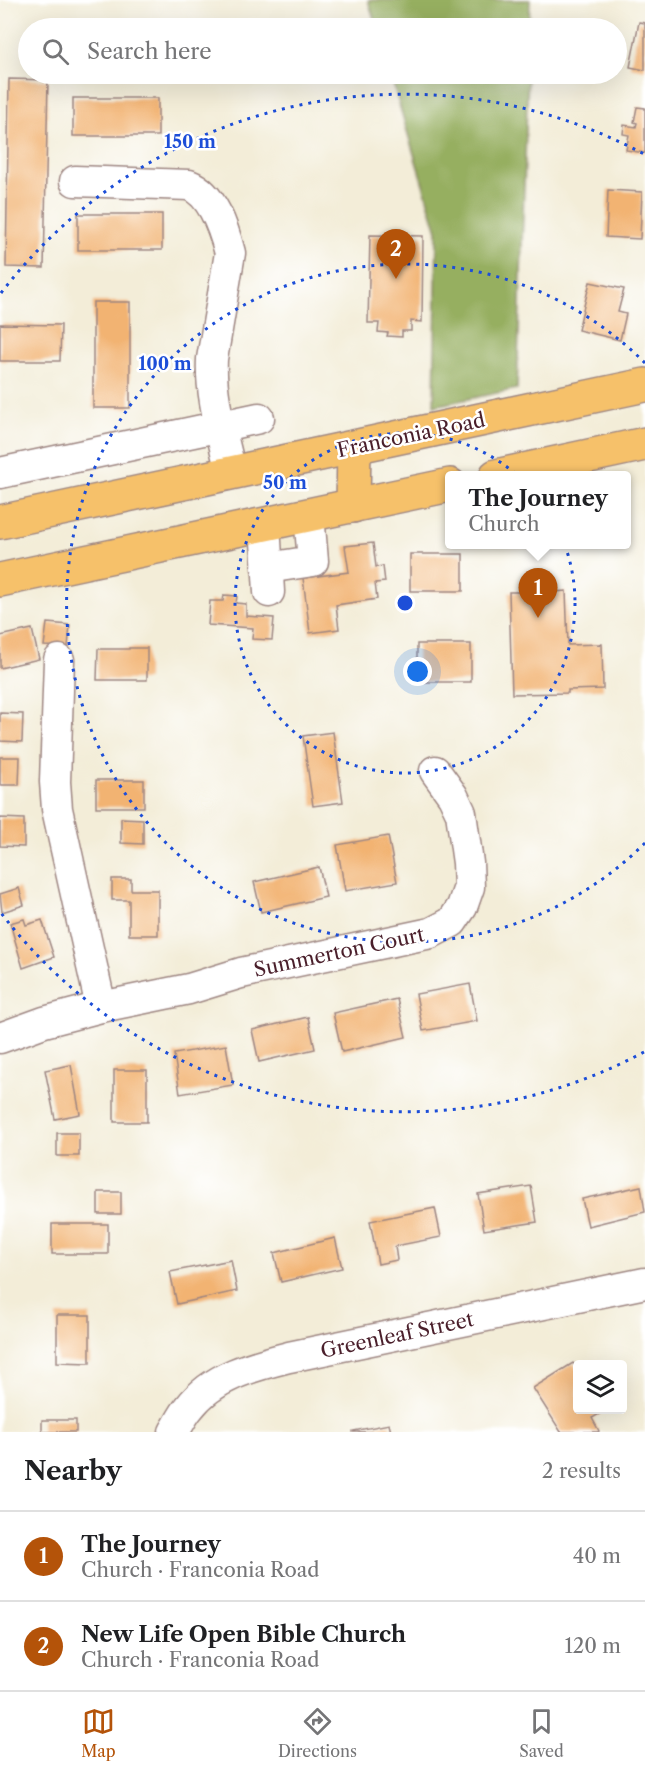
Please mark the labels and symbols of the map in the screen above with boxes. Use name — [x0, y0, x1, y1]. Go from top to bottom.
text: 150 m — [164, 131, 216, 153]
pin: 2 — [376, 230, 416, 279]
text: 100 m — [138, 353, 192, 375]
street label: Franconia Road — [335, 408, 487, 462]
text: 50 m — [263, 472, 307, 494]
pin: 1 — [518, 568, 558, 618]
centre of rings — [395, 593, 415, 613]
your location — [403, 657, 432, 686]
street label: Summerton Court — [251, 922, 427, 982]
street label: Greenleaf Street — [318, 1307, 476, 1363]

